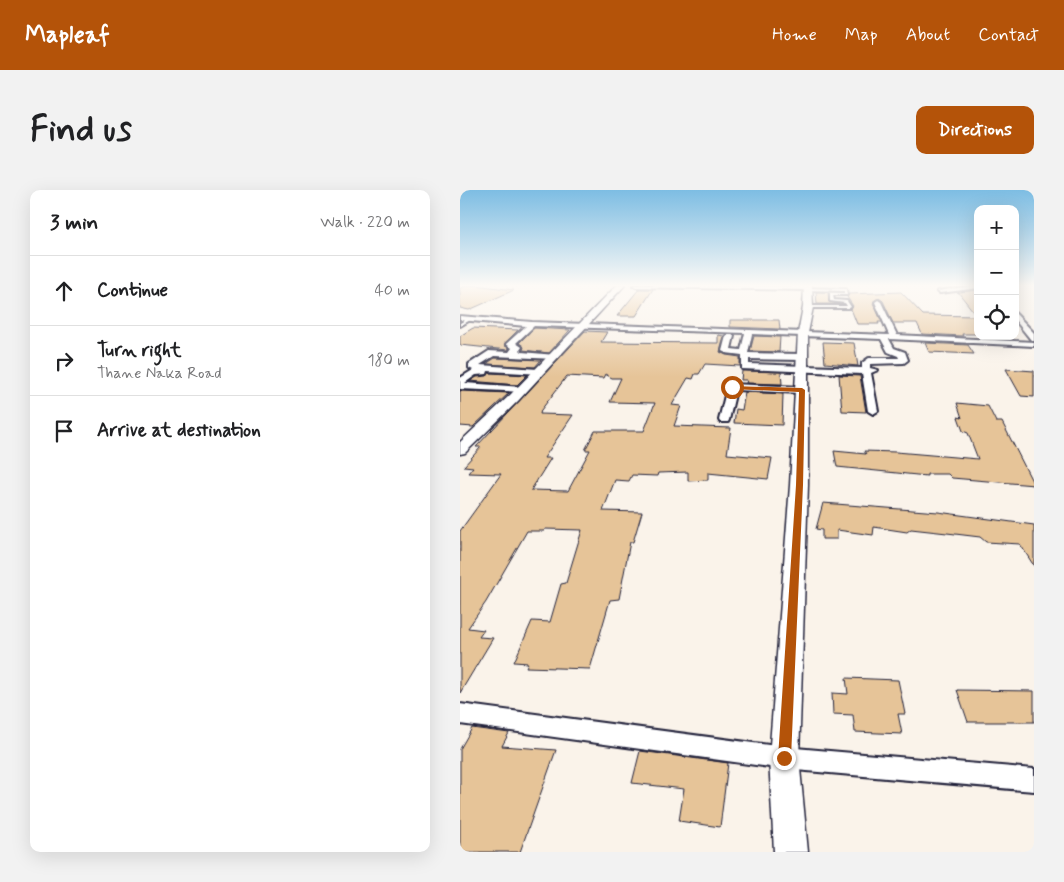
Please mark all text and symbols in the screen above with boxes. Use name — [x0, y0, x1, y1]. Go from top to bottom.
text: Mapleaf — [25, 20, 110, 51]
text: Home — [772, 23, 817, 47]
text: Map — [845, 23, 878, 47]
text: About — [906, 23, 950, 47]
text: Contact — [978, 23, 1039, 47]
button: Directions — [916, 106, 1034, 154]
text: Find us — [30, 107, 132, 153]
map controls — [974, 205, 1019, 340]
button: + — [974, 205, 1019, 250]
text: 3 min — [50, 209, 98, 237]
text: Walk · 220 m — [320, 212, 410, 233]
button: − — [974, 250, 1019, 295]
icon: ahead — [50, 277, 78, 305]
text: Continue — [97, 278, 168, 303]
text: 40 m — [374, 280, 410, 301]
button: locate — [974, 295, 1019, 340]
text: Turn right — [97, 338, 181, 363]
icon: right — [50, 347, 78, 375]
text: 180 m — [367, 350, 410, 371]
text: Thane Naka Road — [97, 363, 221, 384]
route start — [721, 376, 744, 399]
icon: arrive — [50, 417, 78, 445]
text: Arrive at destination — [97, 418, 261, 443]
route end — [773, 747, 796, 770]

